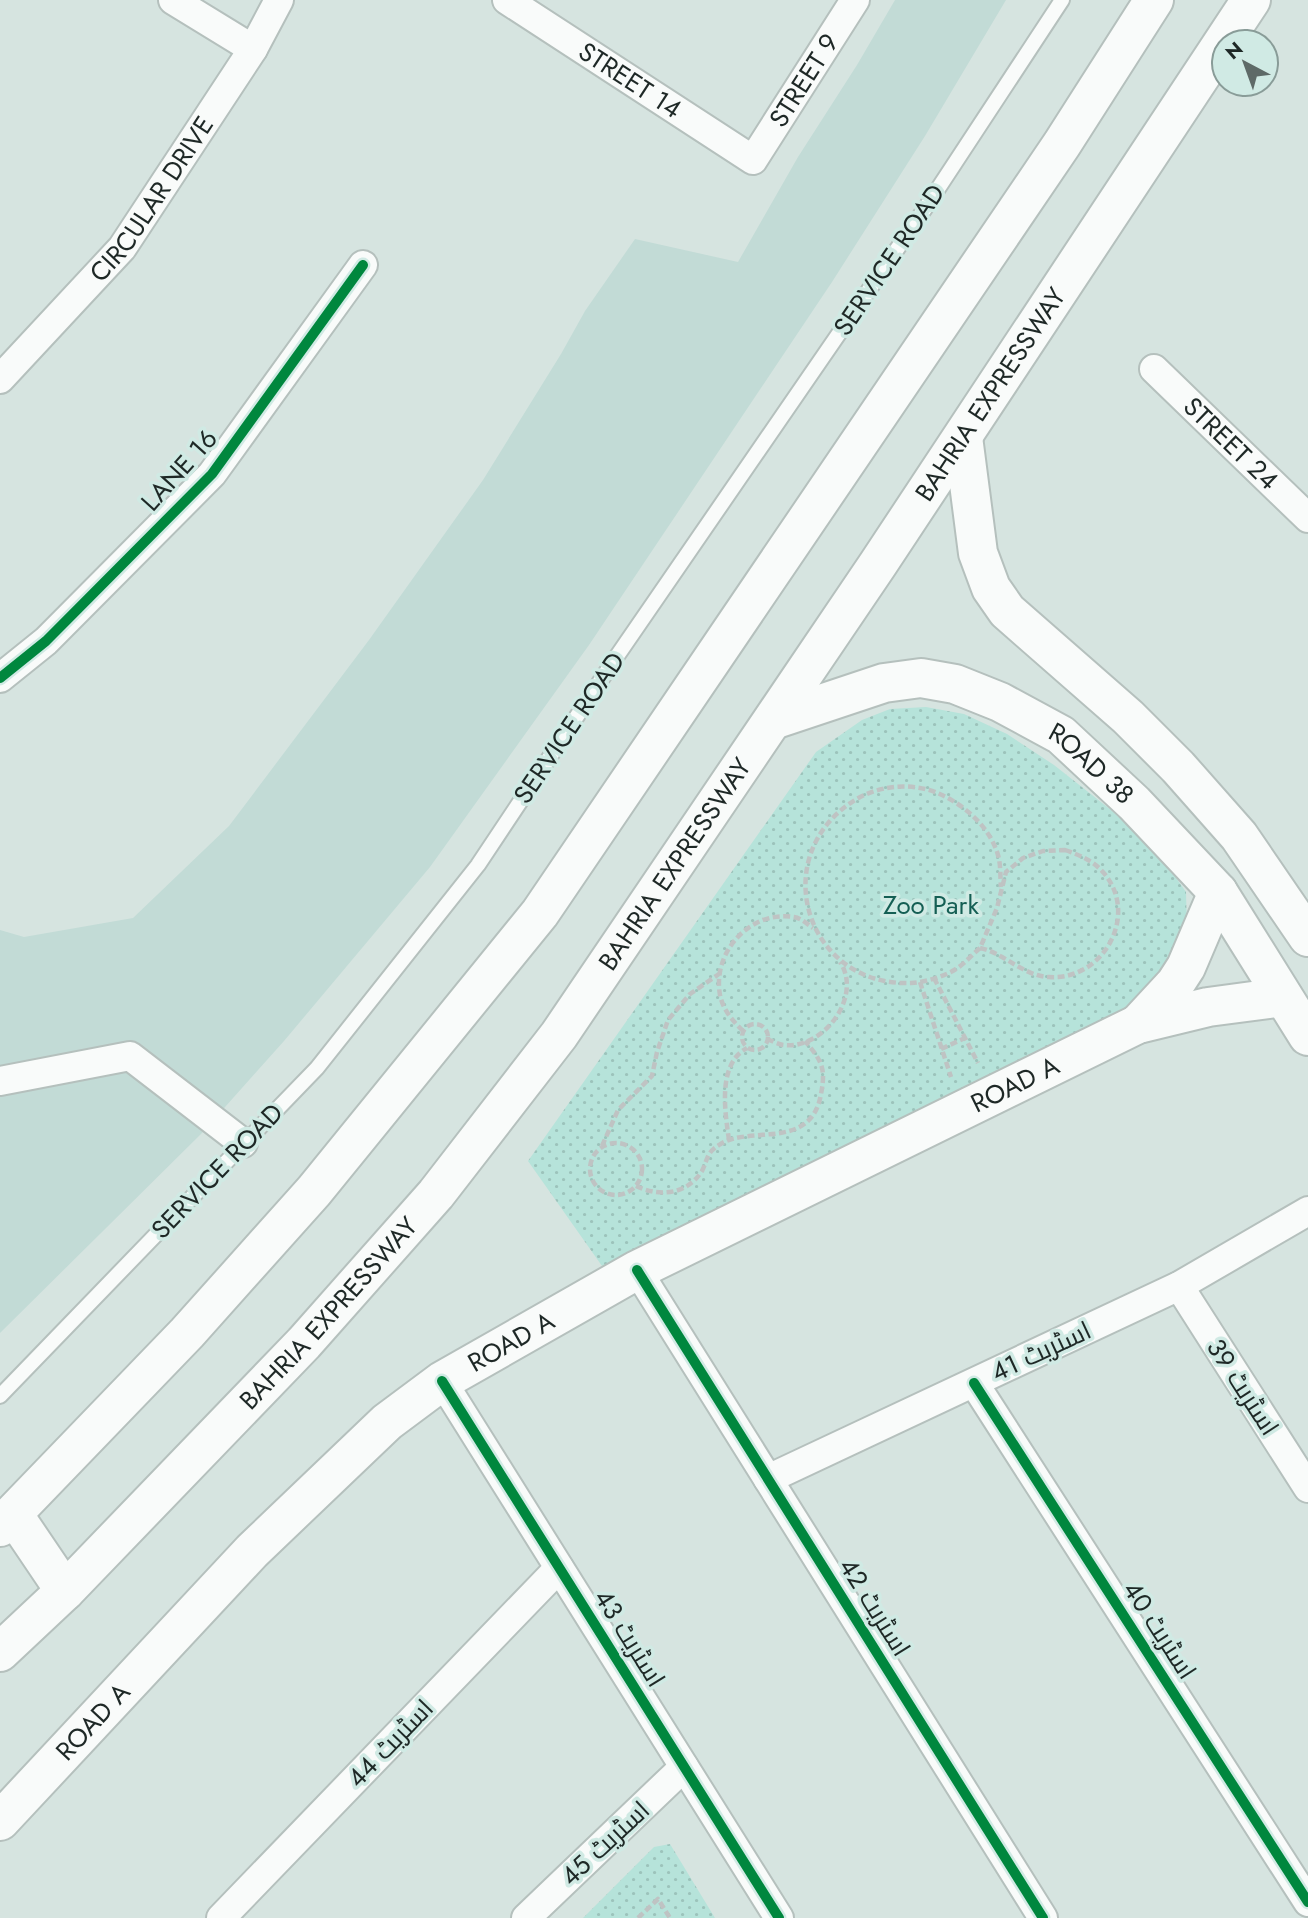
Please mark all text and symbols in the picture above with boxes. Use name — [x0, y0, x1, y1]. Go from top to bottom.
street label: STREET 9 — [760, 26, 848, 135]
north arrow — [1210, 28, 1280, 98]
street label: STREET 14 — [571, 33, 689, 128]
text: N — [1220, 35, 1249, 66]
street label: CIRCULAR DRIVE — [80, 109, 223, 291]
street label: SERVICE ROAD — [824, 177, 954, 343]
street label: BAHRIA EXPRESSWAY — [906, 279, 1075, 509]
street label: STREET 24 — [1175, 388, 1287, 499]
street label: LANE 16 — [132, 421, 226, 519]
street label: SERVICE ROAD — [504, 645, 634, 811]
street label: ROAD 38 — [1042, 713, 1143, 813]
street label: BAHRIA EXPRESSWAY — [589, 750, 761, 978]
park label: Zoo Park — [883, 886, 980, 924]
street label: ROAD A — [964, 1046, 1066, 1122]
street label: SERVICE ROAD — [142, 1095, 292, 1247]
street label: BAHRIA EXPRESSWAY — [231, 1208, 427, 1418]
street label: ROAD A — [461, 1302, 562, 1382]
street label: اسٹریٹ 41 — [985, 1311, 1097, 1391]
street label: اسٹریٹ 39 — [1197, 1331, 1289, 1443]
street label: اسٹریٹ 42 — [830, 1550, 920, 1664]
street label: اسٹریٹ 40 — [1114, 1573, 1206, 1687]
street label: اسٹریٹ 43 — [585, 1582, 675, 1694]
street label: ROAD A — [47, 1674, 139, 1769]
street label: اسٹریٹ 44 — [338, 1690, 442, 1796]
street label: اسٹریٹ 45 — [552, 1792, 658, 1894]

